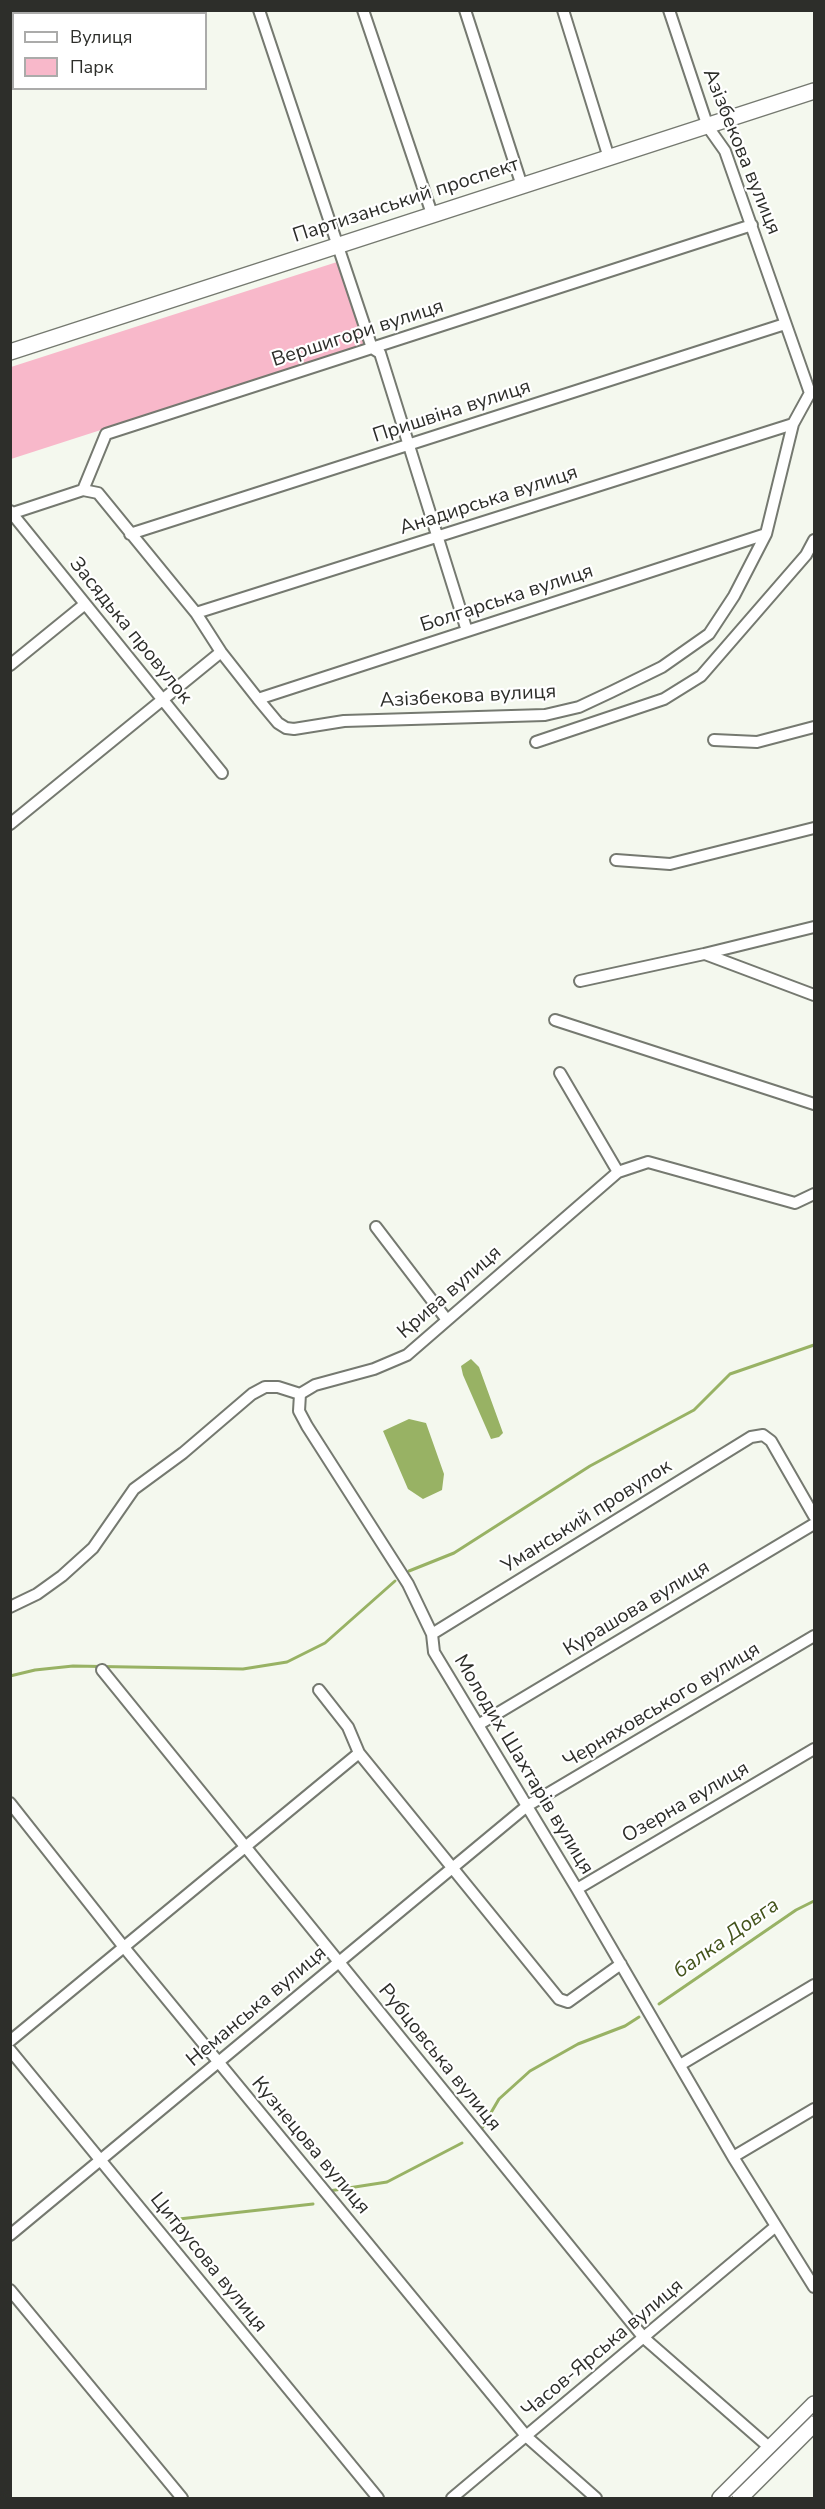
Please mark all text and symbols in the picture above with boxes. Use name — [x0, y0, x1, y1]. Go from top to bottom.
legend — [12, 12, 207, 90]
text: Вулиця — [70, 25, 132, 49]
text: Парк — [70, 55, 113, 79]
street label: Азізбекова вулиця — [697, 66, 785, 238]
street label: Партизанський проспект — [290, 153, 522, 249]
street label: Вершигори вулиця — [269, 295, 447, 373]
street label: Пришвіна вулиця — [370, 375, 534, 449]
street label: Анадирська вулиця — [397, 461, 581, 541]
street label: Засядька провулок — [63, 553, 197, 709]
street label: Болгарська вулиця — [417, 560, 597, 638]
street label: Азізбекова вулиця — [379, 680, 557, 714]
street label: Крива вулиця — [393, 1241, 507, 1345]
street label: Уманський провулок — [498, 1455, 676, 1579]
street label: Курашова вулиця — [560, 1556, 714, 1662]
street label: Черняховського вулиця — [559, 1638, 765, 1774]
street label: Молодих Шахтарів вулиця — [448, 1651, 598, 1879]
street label: Озерна вулиця — [618, 1757, 754, 1849]
water label: балка Довга — [669, 1893, 785, 1985]
street label: Неманська вулиця — [182, 1942, 332, 2072]
street label: Рубцовська вулиця — [372, 1980, 506, 2136]
street label: Кузнецова вулиця — [245, 2072, 375, 2220]
street label: Цитрусова вулиця — [144, 2188, 272, 2338]
street label: Часов-Ярська вулиця — [517, 2275, 689, 2423]

